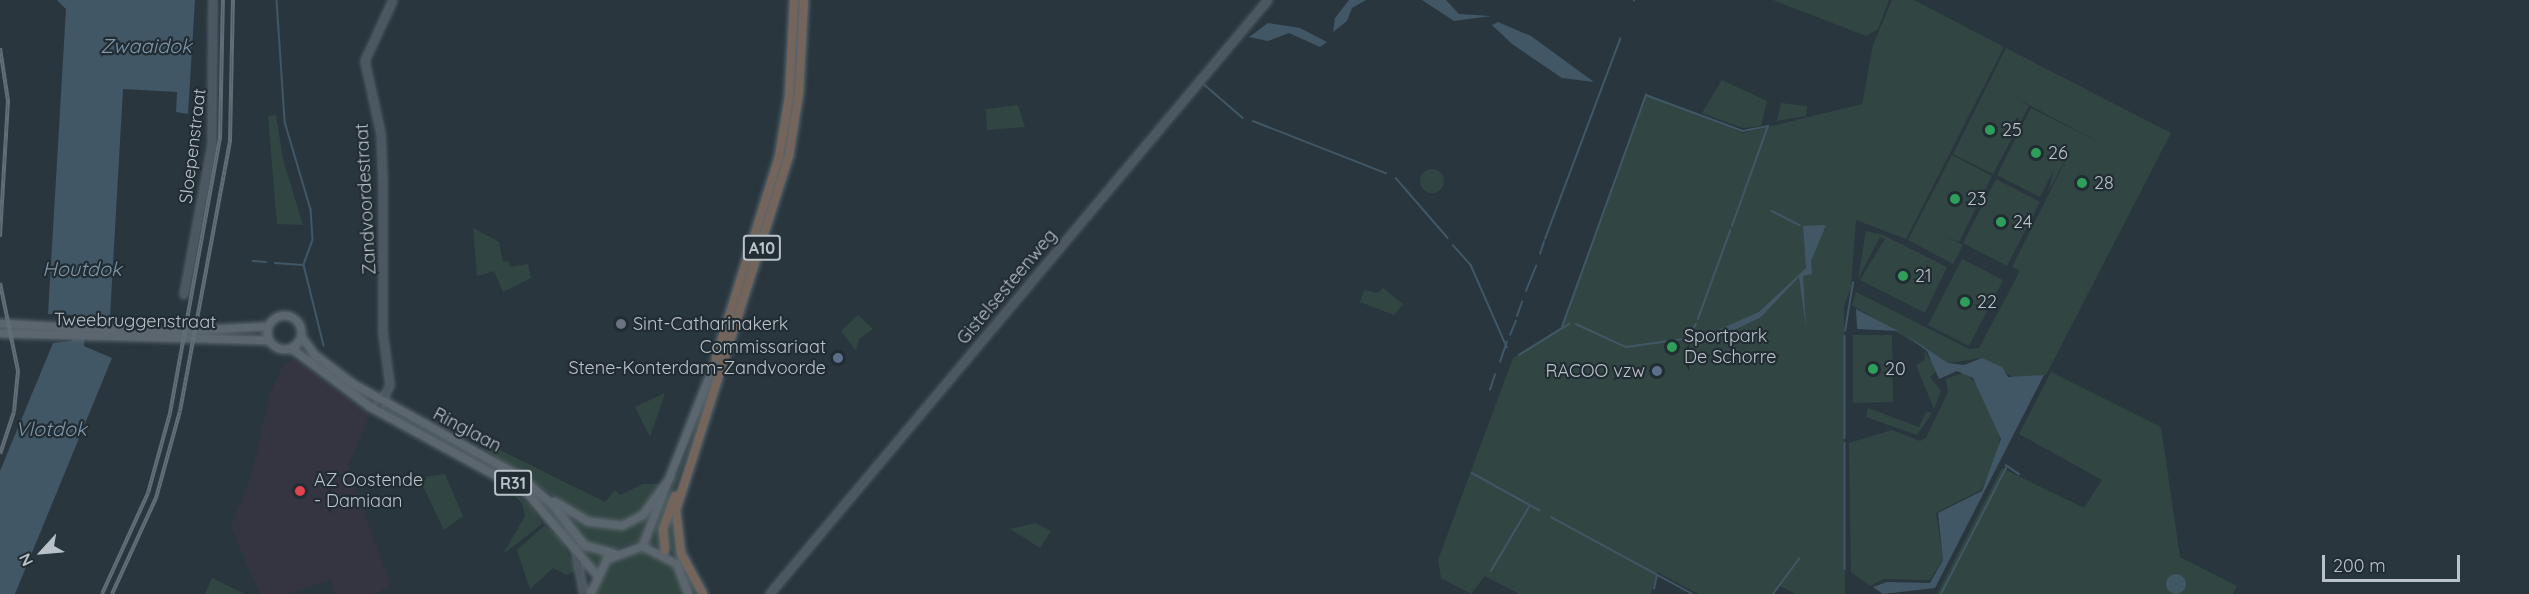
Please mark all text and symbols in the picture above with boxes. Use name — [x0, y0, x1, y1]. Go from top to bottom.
water label: Zwaaidok — [100, 33, 192, 57]
street label: Sloepenstraat — [175, 87, 211, 205]
place label: 25 — [2002, 119, 2022, 141]
street label: Zandvoordestraat — [351, 123, 381, 275]
marker: 25 — [1983, 123, 1997, 137]
place label: 26 — [2048, 142, 2068, 164]
marker: 26 — [2029, 146, 2043, 160]
place label: 28 — [2094, 172, 2114, 194]
marker: 28 — [2075, 176, 2089, 190]
place label: 23 — [1967, 188, 1986, 210]
marker: 23 — [1948, 192, 1962, 206]
place label: 24 — [2013, 211, 2032, 233]
marker: 24 — [1994, 215, 2008, 229]
street label: Gistelsesteenweg — [953, 225, 1061, 349]
road number: A10 — [742, 235, 782, 261]
water label: Houtdok — [42, 256, 122, 280]
place label: 21 — [1915, 265, 1932, 287]
marker: 21 — [1896, 269, 1910, 283]
place label: 22 — [1977, 291, 1997, 313]
marker: 22 — [1958, 295, 1972, 309]
street label: Tweebruggenstraat — [54, 309, 216, 333]
place label: Sint-Catharinakerk — [633, 313, 788, 335]
marker: Sint-Catharinakerk — [614, 317, 628, 331]
place label: Sportpark De Schorre — [1684, 326, 1776, 368]
place label: Commissariaat Stene-Konterdam-Zandvoorde — [568, 337, 826, 380]
marker: Sportpark De Schorre — [1665, 340, 1679, 354]
marker: Commissariaat Stene-Konterdam-Zandvoorde — [831, 351, 845, 365]
place label: 20 — [1885, 358, 1906, 380]
place label: RACOO vzw — [1545, 360, 1645, 382]
marker: 20 — [1866, 362, 1880, 376]
marker: RACOO vzw — [1650, 364, 1664, 378]
street label: Ringlaan — [429, 403, 505, 457]
water label: Vlotdok — [15, 416, 87, 440]
place label: AZ Oostende - Damiaan — [314, 470, 423, 512]
road number: R31 — [494, 470, 532, 496]
marker: AZ Oostende - Damiaan — [291, 482, 309, 500]
north arrow — [12, 522, 72, 582]
scale bar — [2325, 543, 2463, 581]
text: N — [14, 550, 37, 570]
text: 200 m — [2333, 554, 2386, 577]

